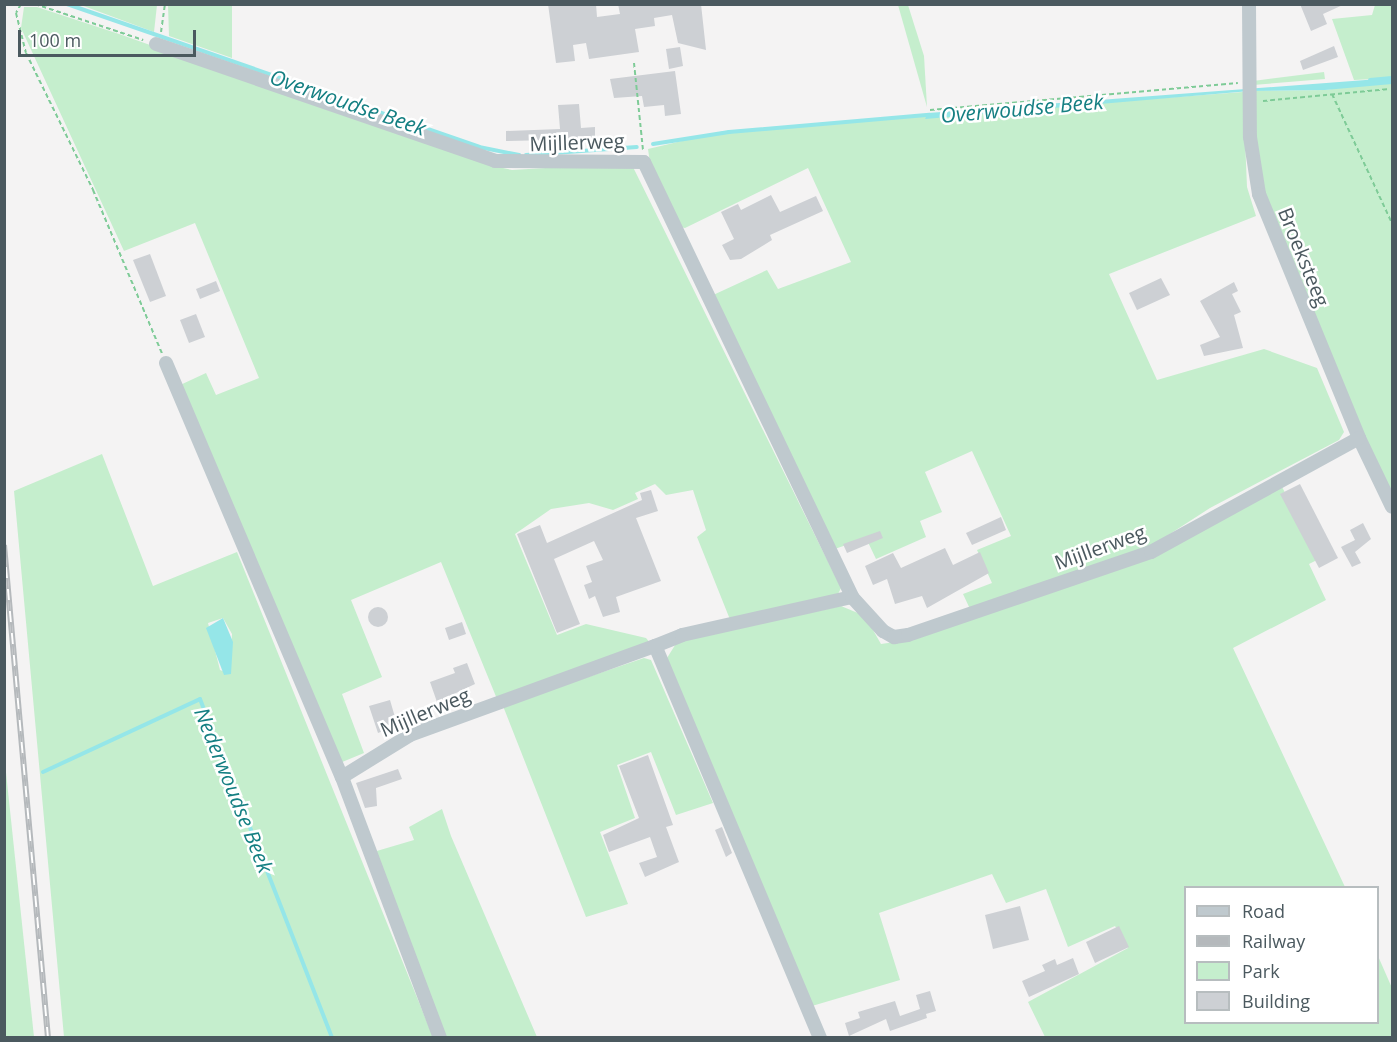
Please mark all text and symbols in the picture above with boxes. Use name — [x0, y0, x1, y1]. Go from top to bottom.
scale bar — [21, 18, 200, 56]
text: 100 m — [29, 28, 81, 52]
water label: Overwoudse Beek — [267, 63, 429, 141]
water label: Overwoudse Beek — [940, 88, 1104, 128]
street label: Mijllerweg — [529, 128, 625, 156]
street label: Broeksteeg — [1273, 204, 1335, 310]
street label: Mijllerweg — [1051, 519, 1149, 575]
street label: Mijllerweg — [377, 682, 473, 742]
water label: Nederwoudse Beek — [189, 704, 279, 876]
legend — [1184, 886, 1379, 1024]
text: Road — [1242, 899, 1285, 923]
text: Railway — [1242, 929, 1305, 953]
text: Park — [1242, 959, 1280, 983]
text: Building — [1242, 989, 1310, 1013]

